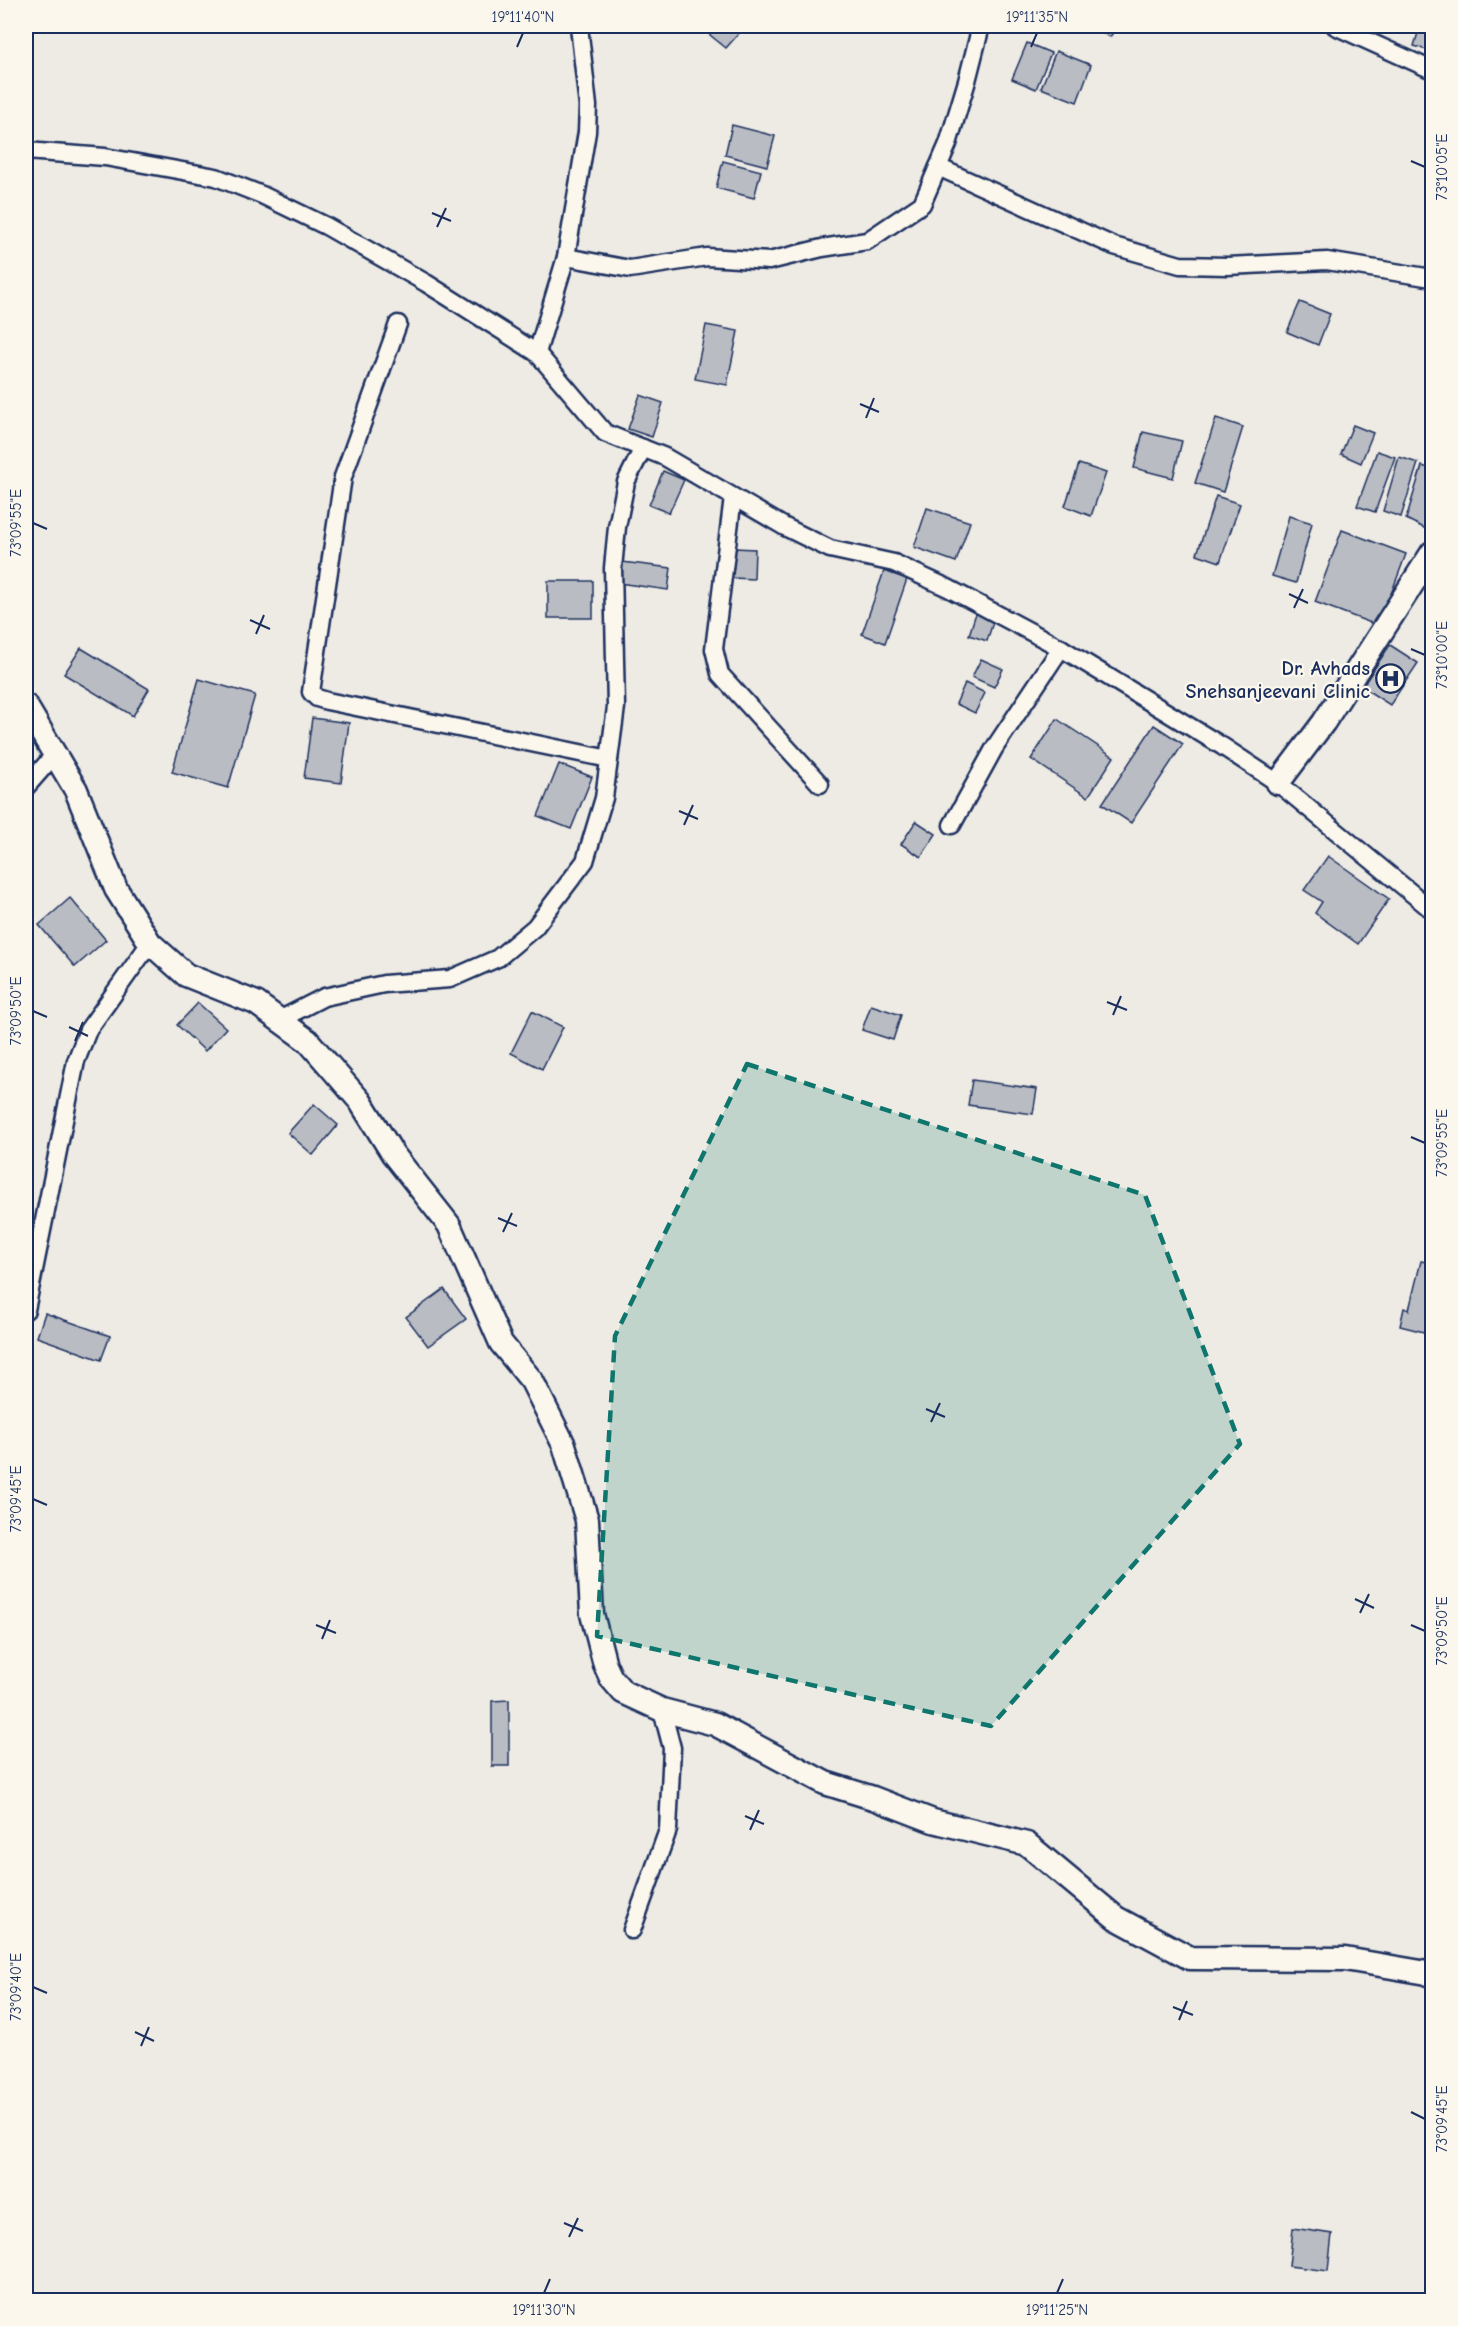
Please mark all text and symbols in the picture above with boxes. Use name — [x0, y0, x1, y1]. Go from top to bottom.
text: 19°11'40"N — [492, 8, 554, 26]
text: 19°11'35"N — [1006, 8, 1068, 26]
text: 73°10'05"E — [1433, 134, 1451, 200]
text: 73°09'55"E — [7, 489, 25, 557]
text: 73°10'00"E — [1433, 621, 1451, 689]
place label: Dr. Avhads Snehsanjeevani Clinic — [1186, 657, 1371, 703]
hospital icon: Dr. Avhads Snehsanjeevani Clinic — [1375, 663, 1407, 695]
text: 73°09'50"E — [7, 977, 25, 1045]
text: 73°09'55"E — [1433, 1109, 1451, 1177]
text: 73°09'45"E — [7, 1466, 25, 1533]
text: 73°09'50"E — [1433, 1597, 1451, 1665]
text: 73°09'40"E — [7, 1953, 25, 2021]
text: 73°09'45"E — [1433, 2086, 1451, 2153]
text: 19°11'30"N — [512, 2301, 576, 2319]
text: 19°11'25"N — [1026, 2301, 1088, 2319]

